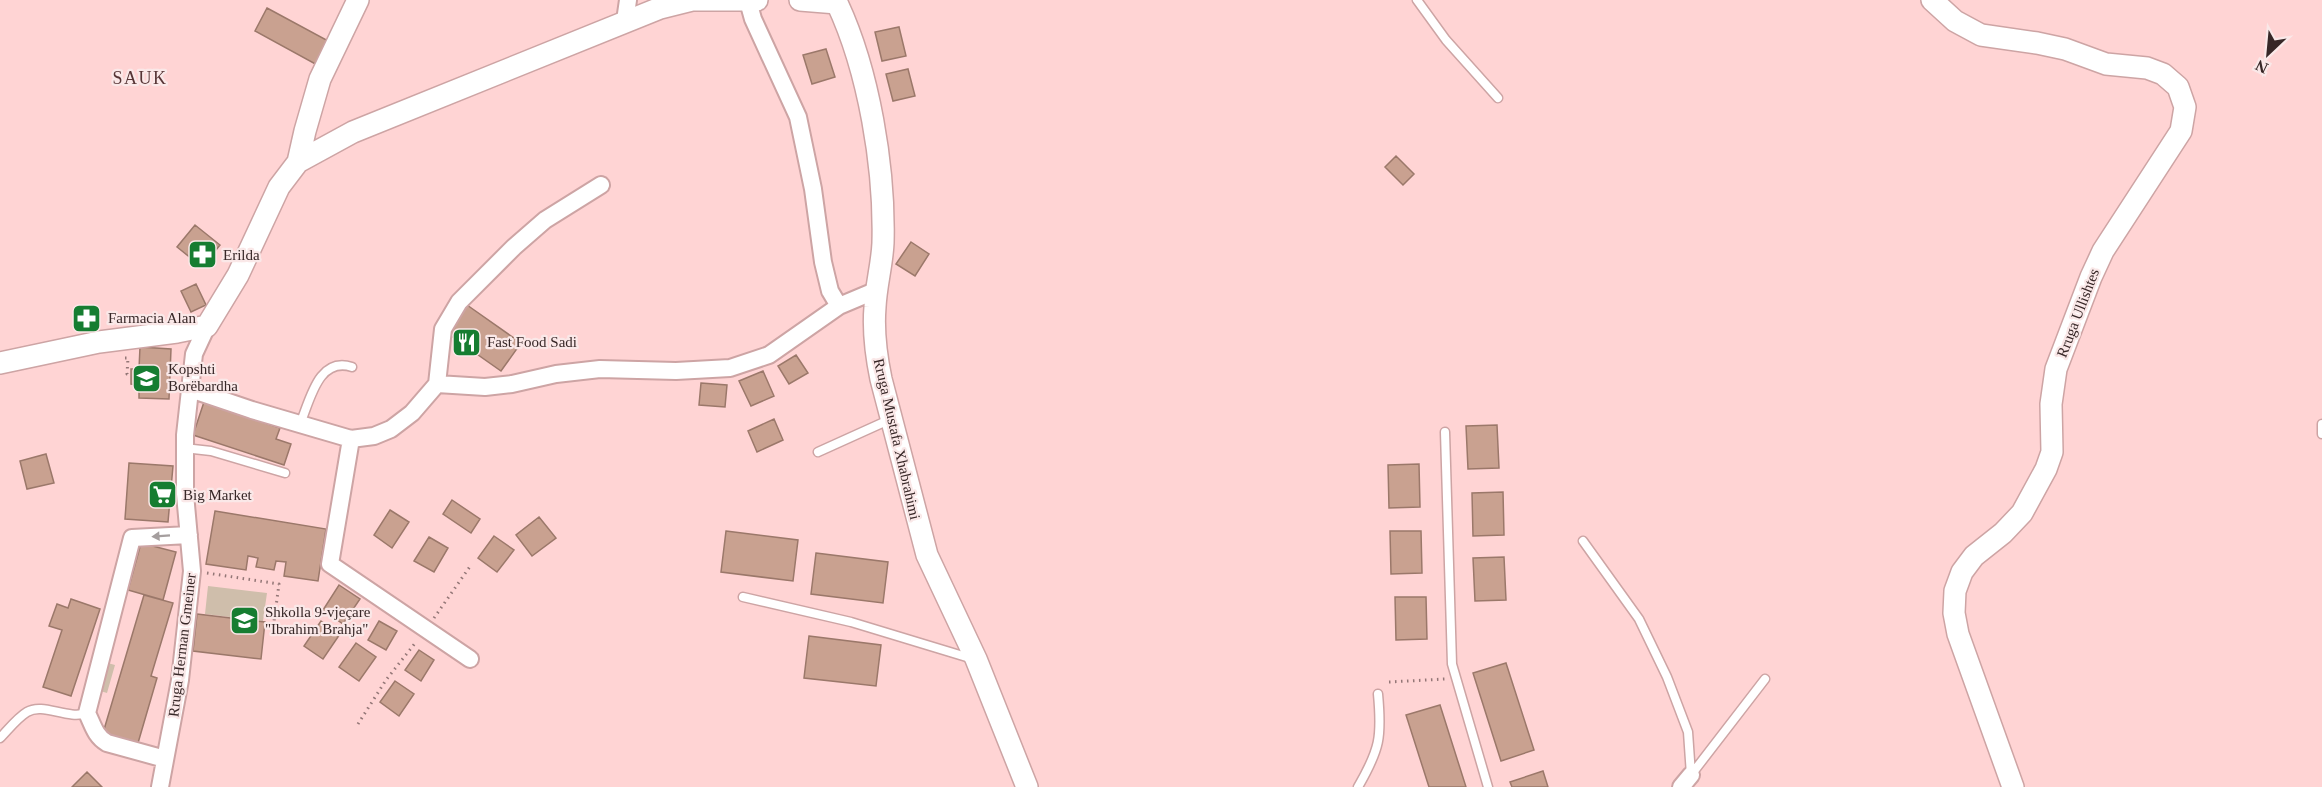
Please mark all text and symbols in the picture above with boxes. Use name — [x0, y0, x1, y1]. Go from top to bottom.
north arrow — [2238, 24, 2298, 84]
text: N — [2252, 57, 2271, 77]
district label: SAUK — [112, 68, 168, 88]
pharmacy icon: Erilda — [186, 239, 218, 271]
place label: Erilda — [223, 247, 260, 263]
street label: Rruga Ullishtes — [2054, 266, 2102, 360]
pharmacy icon: Farmacia Alan — [71, 302, 103, 334]
place label: Farmacia Alan — [108, 310, 196, 326]
restaurant icon: Fast Food Sadi — [450, 326, 482, 358]
place label: Fast Food Sadi — [487, 334, 577, 350]
street label: Rruga Mustafa Xhabrahimi — [871, 357, 923, 521]
place label: Kopshti Borëbardha — [168, 361, 238, 394]
school or university icon: Kopshti Borëbardha — [131, 362, 163, 394]
supermarket icon: Big Market — [146, 479, 178, 511]
place label: Big Market — [183, 487, 253, 503]
one-way arrow — [151, 531, 170, 540]
street label: Rruga Herman Gmeiner — [165, 572, 199, 718]
place label: Shkolla 9-vjeçare "Ibrahim Brahja" — [265, 604, 371, 637]
school or university icon: Shkolla 9-vjeçare "Ibrahim Brahja" — [228, 605, 260, 637]

